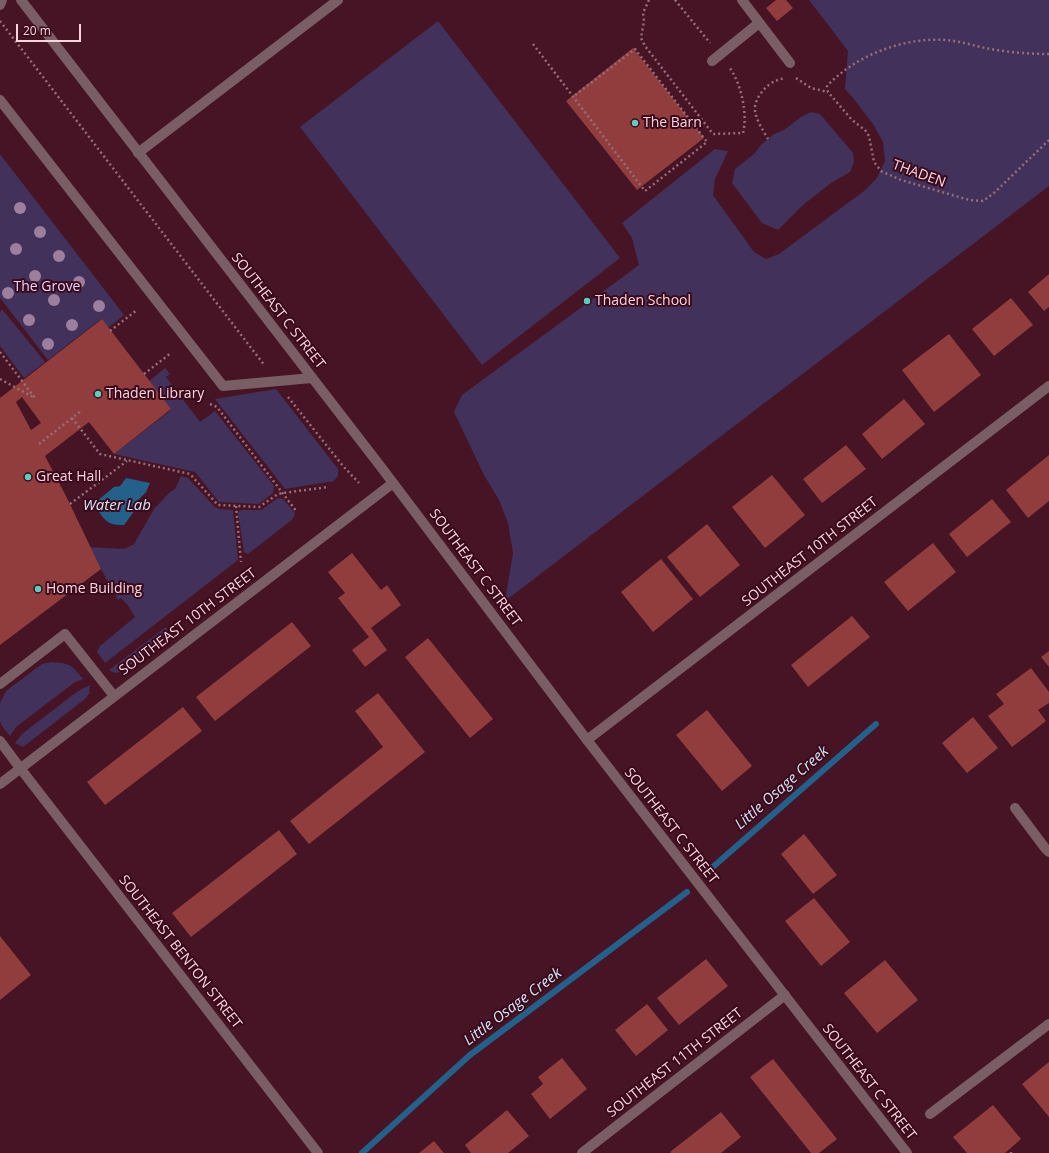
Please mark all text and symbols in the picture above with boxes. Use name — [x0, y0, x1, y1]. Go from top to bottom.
scale bar — [18, 16, 83, 42]
text: 20 m — [23, 22, 51, 39]
place label: The Barn — [643, 115, 702, 131]
marker: The Barn — [630, 118, 640, 128]
street label: THADEN — [890, 157, 948, 191]
street label: SOUTHEAST C STREET — [228, 250, 328, 372]
park label: The Grove — [14, 279, 80, 295]
place label: Thaden School — [595, 293, 691, 309]
marker: Thaden School — [582, 296, 592, 306]
place label: Thaden Library — [106, 386, 204, 402]
marker: Thaden Library — [93, 389, 103, 399]
place label: Great Hall — [36, 469, 101, 485]
marker: Great Hall — [23, 472, 33, 482]
street label: SOUTHEAST 10TH STREET — [739, 494, 881, 610]
water label: Water Lab — [83, 497, 151, 515]
street label: SOUTHEAST C STREET — [425, 506, 525, 630]
street label: SOUTHEAST 10TH STREET — [116, 565, 260, 679]
place label: Home Building — [46, 581, 142, 597]
marker: Home Building — [33, 584, 43, 594]
water label: Little Osage Creek — [732, 743, 832, 833]
street label: SOUTHEAST C STREET — [621, 765, 721, 887]
street label: SOUTHEAST BENTON STREET — [115, 872, 245, 1032]
water label: Little Osage Creek — [460, 964, 566, 1050]
street label: SOUTHEAST 11TH STREET — [604, 1005, 746, 1121]
street label: SOUTHEAST C STREET — [819, 1021, 919, 1143]

